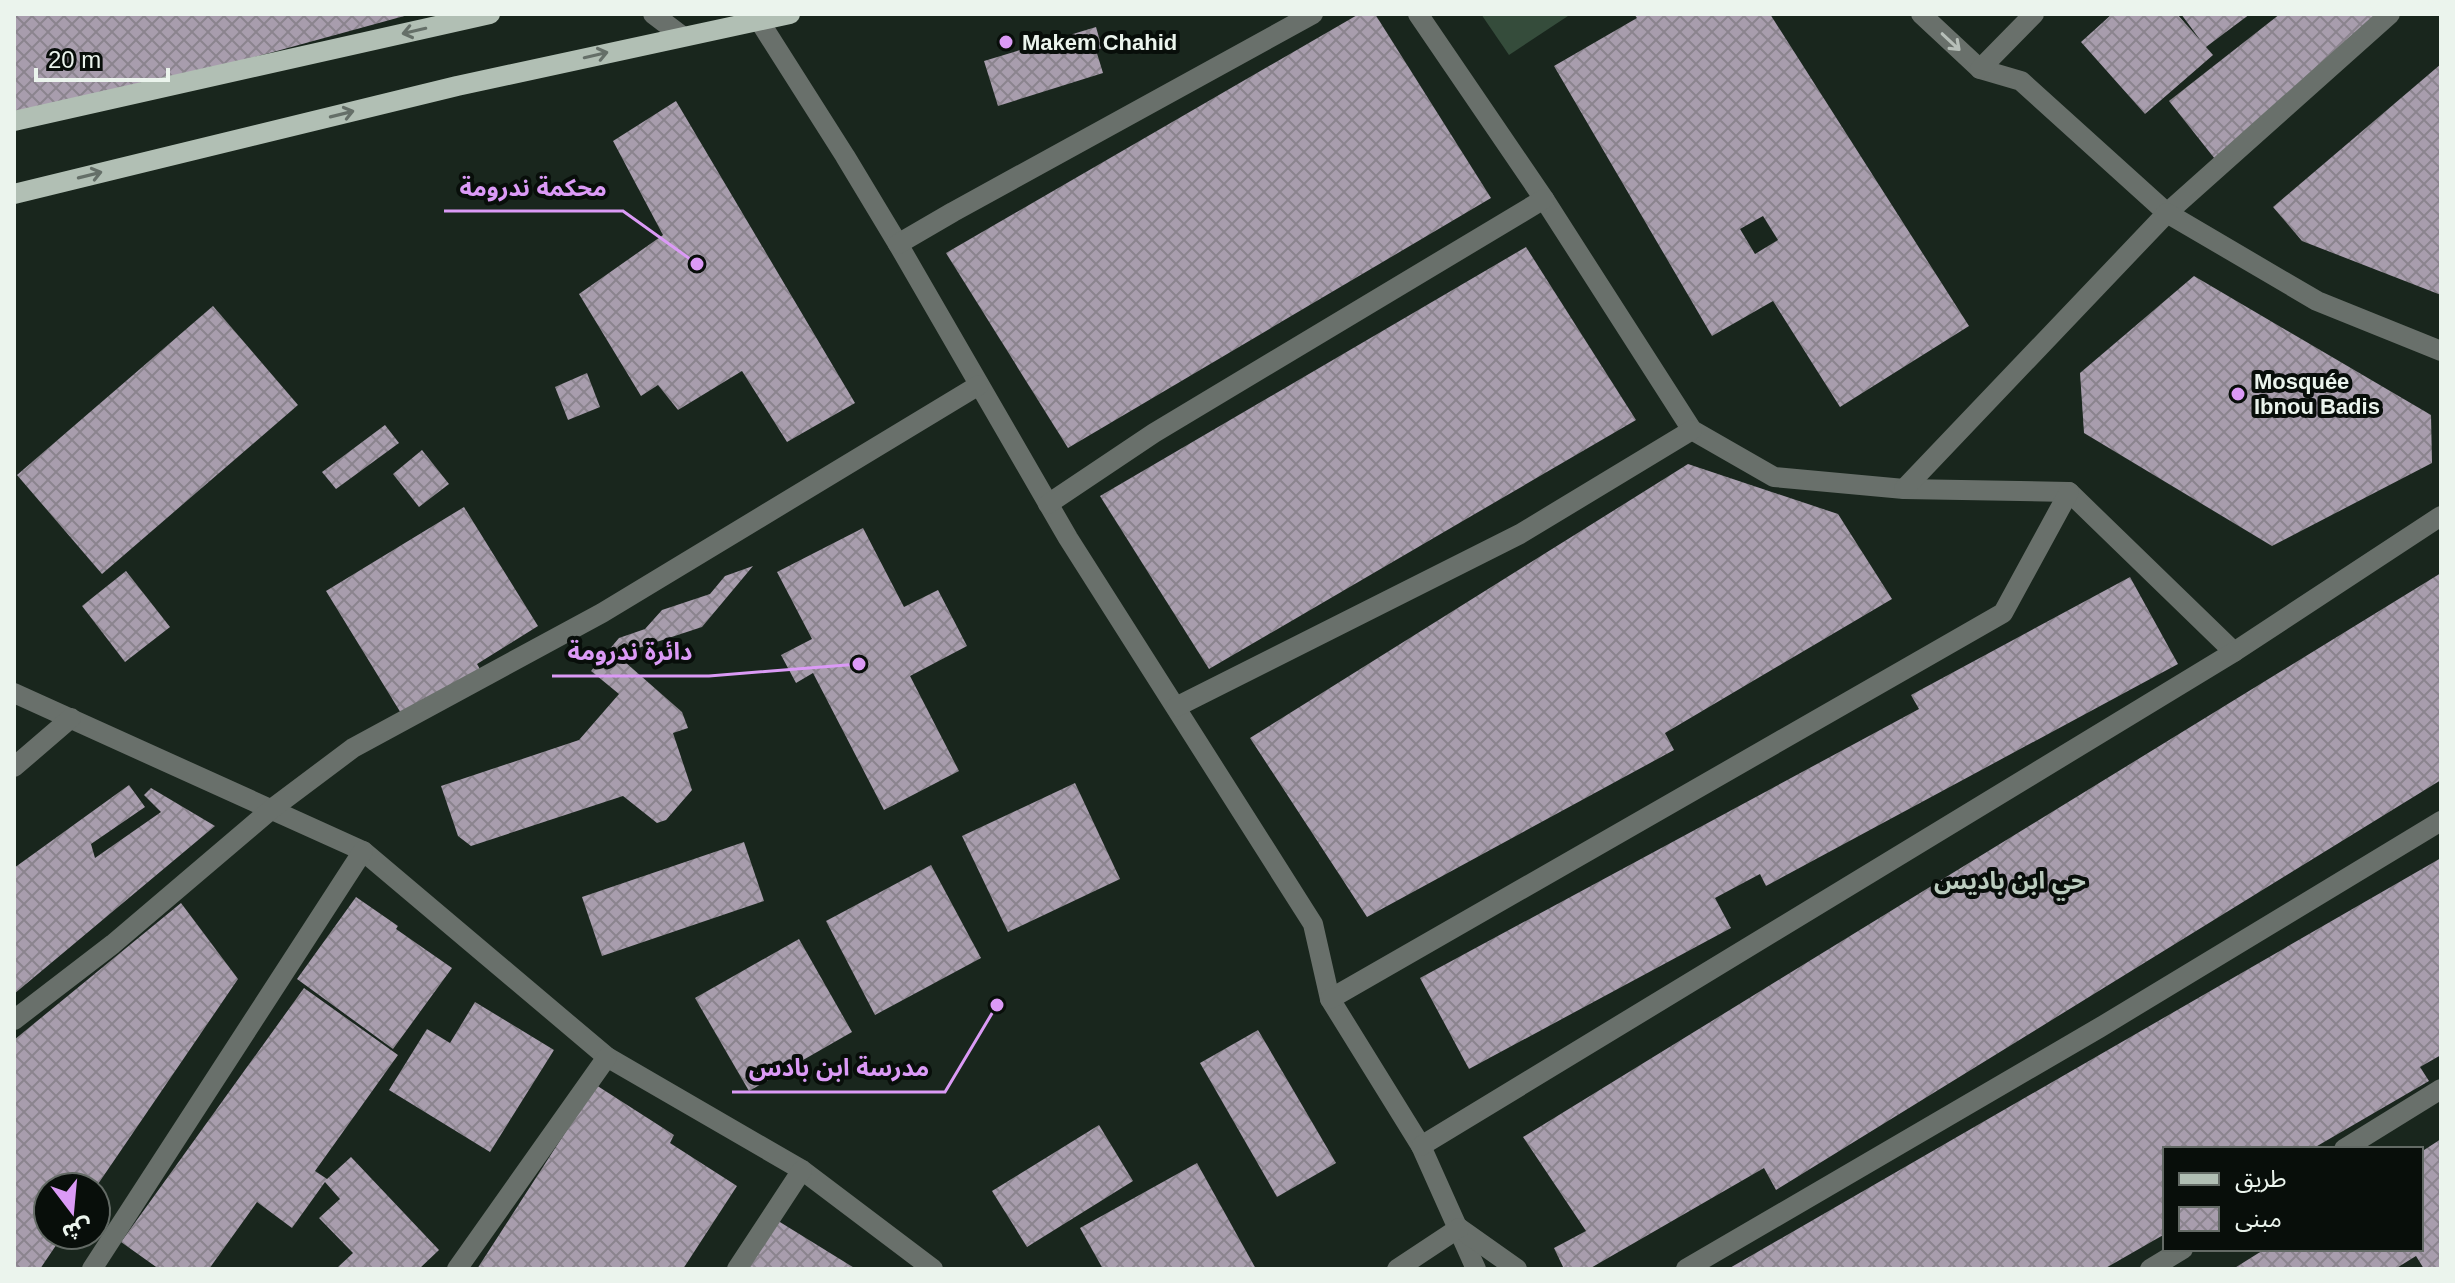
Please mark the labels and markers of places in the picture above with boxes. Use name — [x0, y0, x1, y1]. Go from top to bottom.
place label: Makem Chahid — [1022, 30, 1177, 55]
marker: Makem Chahid — [997, 33, 1015, 51]
callout: محكمة ندرومة — [444, 163, 623, 211]
place label: Mosquée Ibnou Badis — [2254, 369, 2380, 419]
marker: Mosquée Ibnou Badis — [2229, 385, 2247, 403]
callout: دائرة ندرومة — [552, 628, 709, 676]
callout: مدرسة ابن بادس — [732, 1044, 945, 1092]

